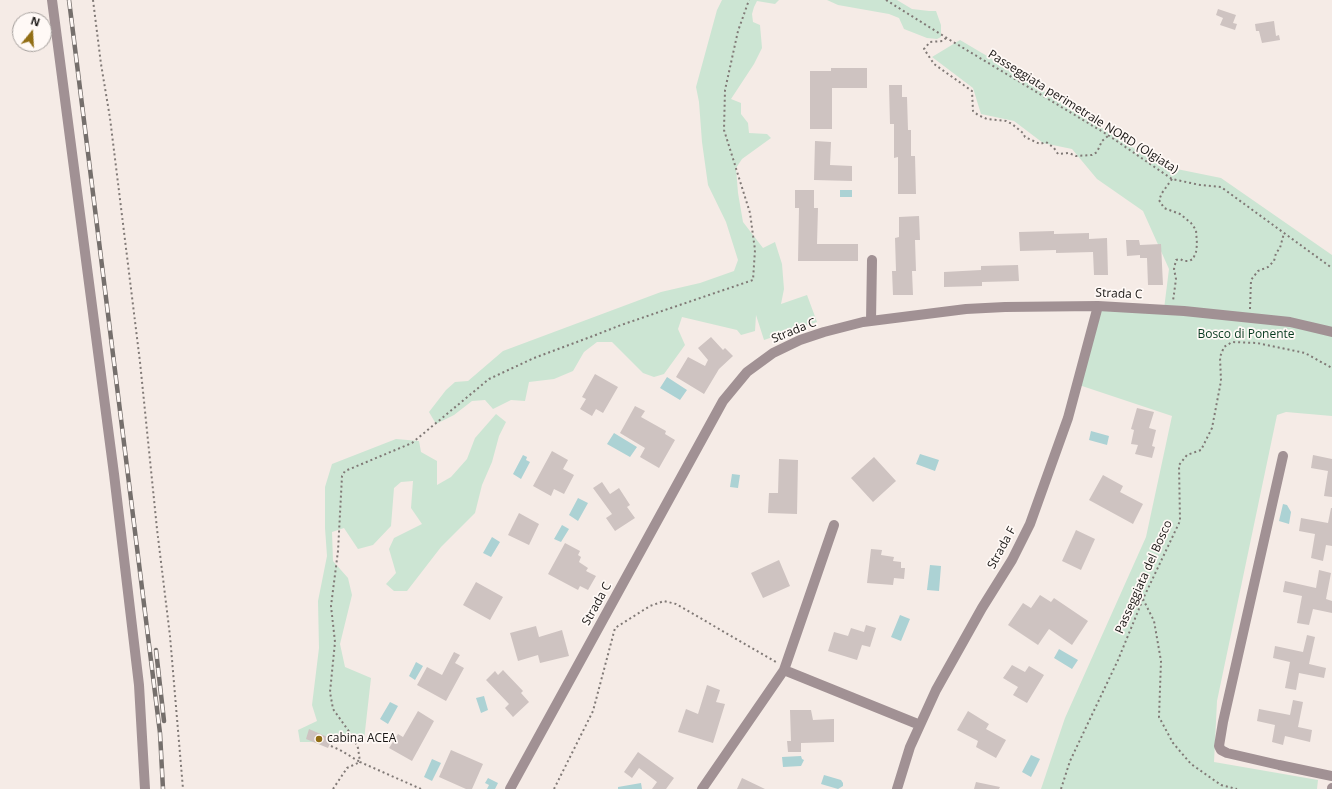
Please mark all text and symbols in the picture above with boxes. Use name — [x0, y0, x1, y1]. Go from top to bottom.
north arrow — [12, 12, 52, 52]
text: N — [29, 13, 42, 30]
street label: Passeggiata perimetrale NORD (Olgiata) — [985, 47, 1181, 177]
street label: Strada C — [1095, 286, 1143, 302]
street label: Strada C — [769, 315, 819, 347]
park label: Bosco di Ponente — [1197, 328, 1295, 342]
street label: Passeggiata del Bosco — [1112, 518, 1176, 636]
street label: Strada F — [985, 525, 1019, 571]
street label: Strada C — [579, 580, 615, 628]
place label: cabina ACEA — [327, 732, 396, 746]
marker: cabina ACEA — [314, 734, 324, 744]

